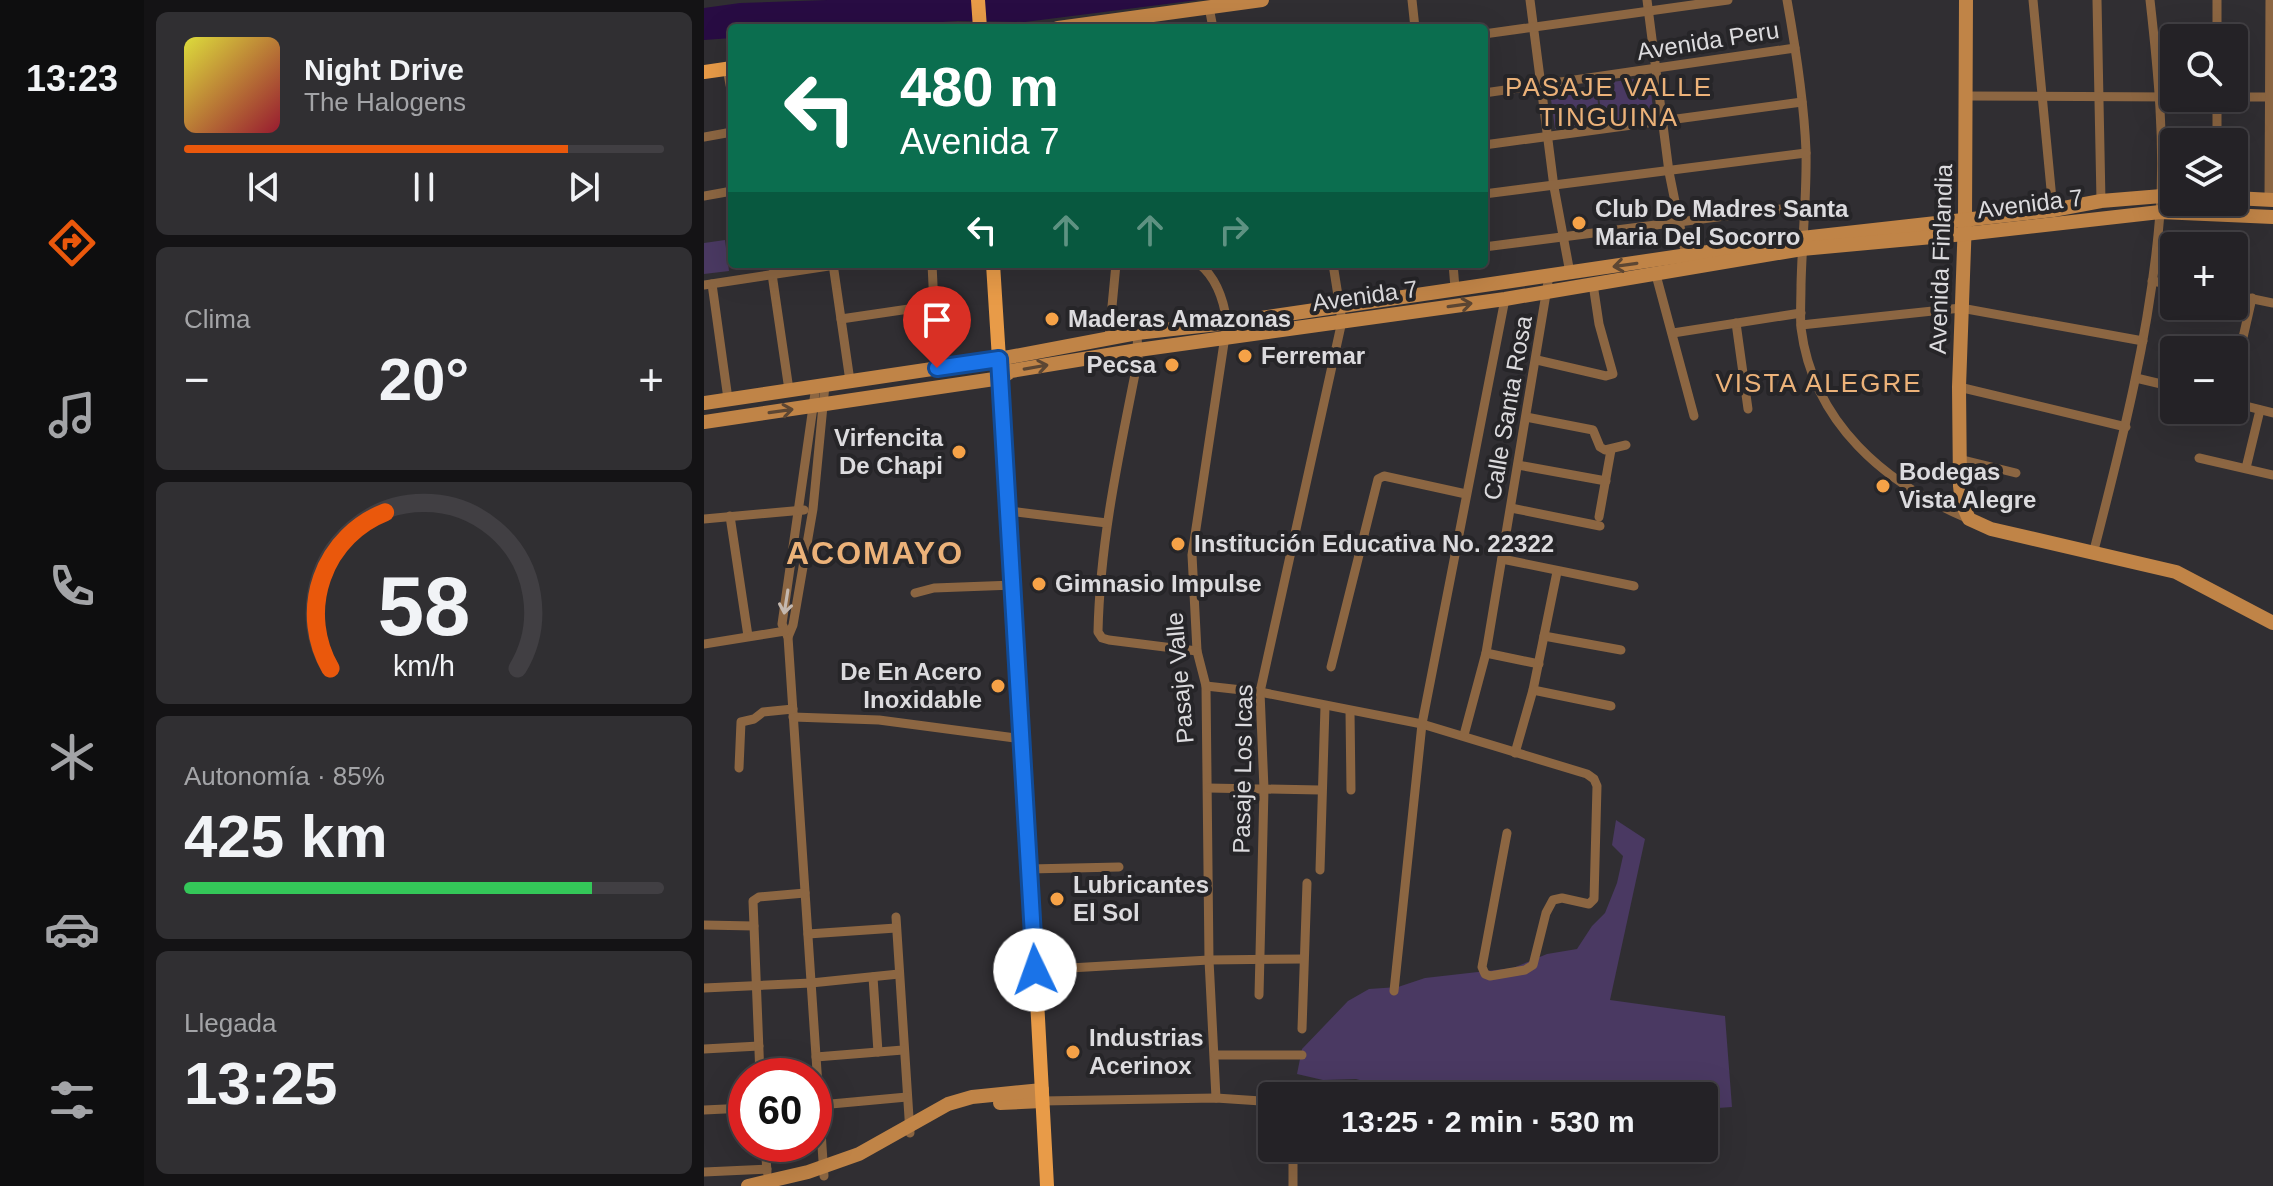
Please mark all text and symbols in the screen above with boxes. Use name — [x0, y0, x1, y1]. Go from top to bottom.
street label: Avenida Peru — [1635, 16, 1781, 65]
map controls — [2160, 24, 2248, 424]
button: search — [2160, 24, 2248, 112]
text: Night Drive — [304, 53, 464, 86]
text: 480 m — [900, 55, 1059, 118]
icon: left — [768, 56, 872, 160]
text: 13:23 — [26, 58, 118, 99]
district label: PASAJE VALLE TINGUINA — [1505, 72, 1713, 132]
text: The Halogens — [304, 87, 466, 117]
text: Avenida 7 — [900, 121, 1059, 162]
button: layers — [2160, 128, 2248, 216]
street label: Avenida Finlandia — [1924, 163, 1957, 355]
icon: previous — [242, 165, 286, 209]
icon: pause — [402, 165, 446, 209]
icon: next — [562, 165, 606, 209]
street label: Avenida 7 — [1976, 184, 2084, 223]
place label: Club De Madres Santa Maria Del Socorro — [1595, 195, 1849, 250]
icon: left — [960, 208, 1004, 252]
icon: ahead — [1044, 208, 1088, 252]
icon: ahead — [1128, 208, 1172, 252]
icon: right — [1212, 208, 1256, 252]
marker: Club De Madres Santa Maria Del Socorro — [1570, 214, 1588, 232]
icon: directions — [44, 215, 100, 271]
button: + — [2160, 232, 2248, 320]
one-way arrow — [1613, 258, 1638, 273]
street label: Avenida 7 — [1310, 275, 1419, 316]
pin — [903, 286, 971, 368]
one-way arrow — [1447, 297, 1472, 312]
icon: arrive — [915, 298, 959, 342]
text: Clima — [184, 304, 250, 334]
place label: Maderas Amazonas — [1068, 305, 1291, 332]
marker: Maderas Amazonas — [1043, 310, 1061, 328]
street label: Calle Santa Rosa — [1478, 313, 1537, 502]
button: − — [2160, 336, 2248, 424]
place label: Ferremar — [1261, 342, 1365, 369]
text: 20° — [379, 346, 469, 413]
marker: Ferremar — [1236, 347, 1254, 365]
place label: Pecsa — [1087, 351, 1157, 378]
text: − — [184, 355, 210, 404]
text: + — [638, 355, 664, 404]
marker: Pecsa — [1163, 356, 1181, 374]
one-way arrow — [1023, 359, 1049, 374]
district label: VISTA ALEGRE — [1715, 368, 1923, 398]
icon: music — [44, 387, 100, 443]
one-way arrow — [768, 403, 793, 418]
place label: Virfencita De Chapi — [834, 424, 944, 479]
marker: Virfencita De Chapi — [950, 443, 968, 461]
place label: Bodegas Vista Alegre — [1899, 458, 2036, 513]
marker: Bodegas Vista Alegre — [1874, 477, 1892, 495]
place label: Institución Educativa No. 22322 — [1194, 530, 1554, 557]
district label: ACOMAYO — [786, 535, 964, 571]
marker: Institución Educativa No. 22322 — [1169, 535, 1187, 553]
icon: phone — [44, 558, 100, 614]
text: 58 — [378, 560, 470, 653]
place label: Gimnasio Impulse — [1055, 570, 1262, 597]
marker: Gimnasio Impulse — [1030, 575, 1048, 593]
one-way arrow — [777, 589, 792, 614]
street label: Pasaje Valle — [1160, 611, 1199, 745]
text: km/h — [393, 650, 455, 682]
place label: De En Acero Inoxidable — [840, 658, 982, 713]
marker: De En Acero Inoxidable — [989, 677, 1007, 695]
street label: Pasaje Los Icas — [1228, 684, 1257, 854]
icon: climate — [44, 729, 100, 785]
text: Autonomía · 85% — [184, 761, 385, 791]
text: 425 km — [184, 803, 388, 870]
place label: Lubricantes El Sol — [1073, 871, 1209, 926]
marker: Lubricantes El Sol — [1048, 890, 1066, 908]
icon: car — [44, 901, 100, 957]
position arrow — [993, 928, 1077, 1012]
text: Llegada — [184, 1008, 277, 1038]
place label: Industrias Acerinox — [1089, 1024, 1204, 1079]
marker: Industrias Acerinox — [1064, 1043, 1082, 1061]
text: 13:25 — [184, 1050, 337, 1117]
speed limit sign: 60 — [728, 1058, 832, 1162]
icon: filters — [44, 1072, 100, 1128]
text: 13:25 · 2 min · 530 m — [1341, 1105, 1635, 1138]

